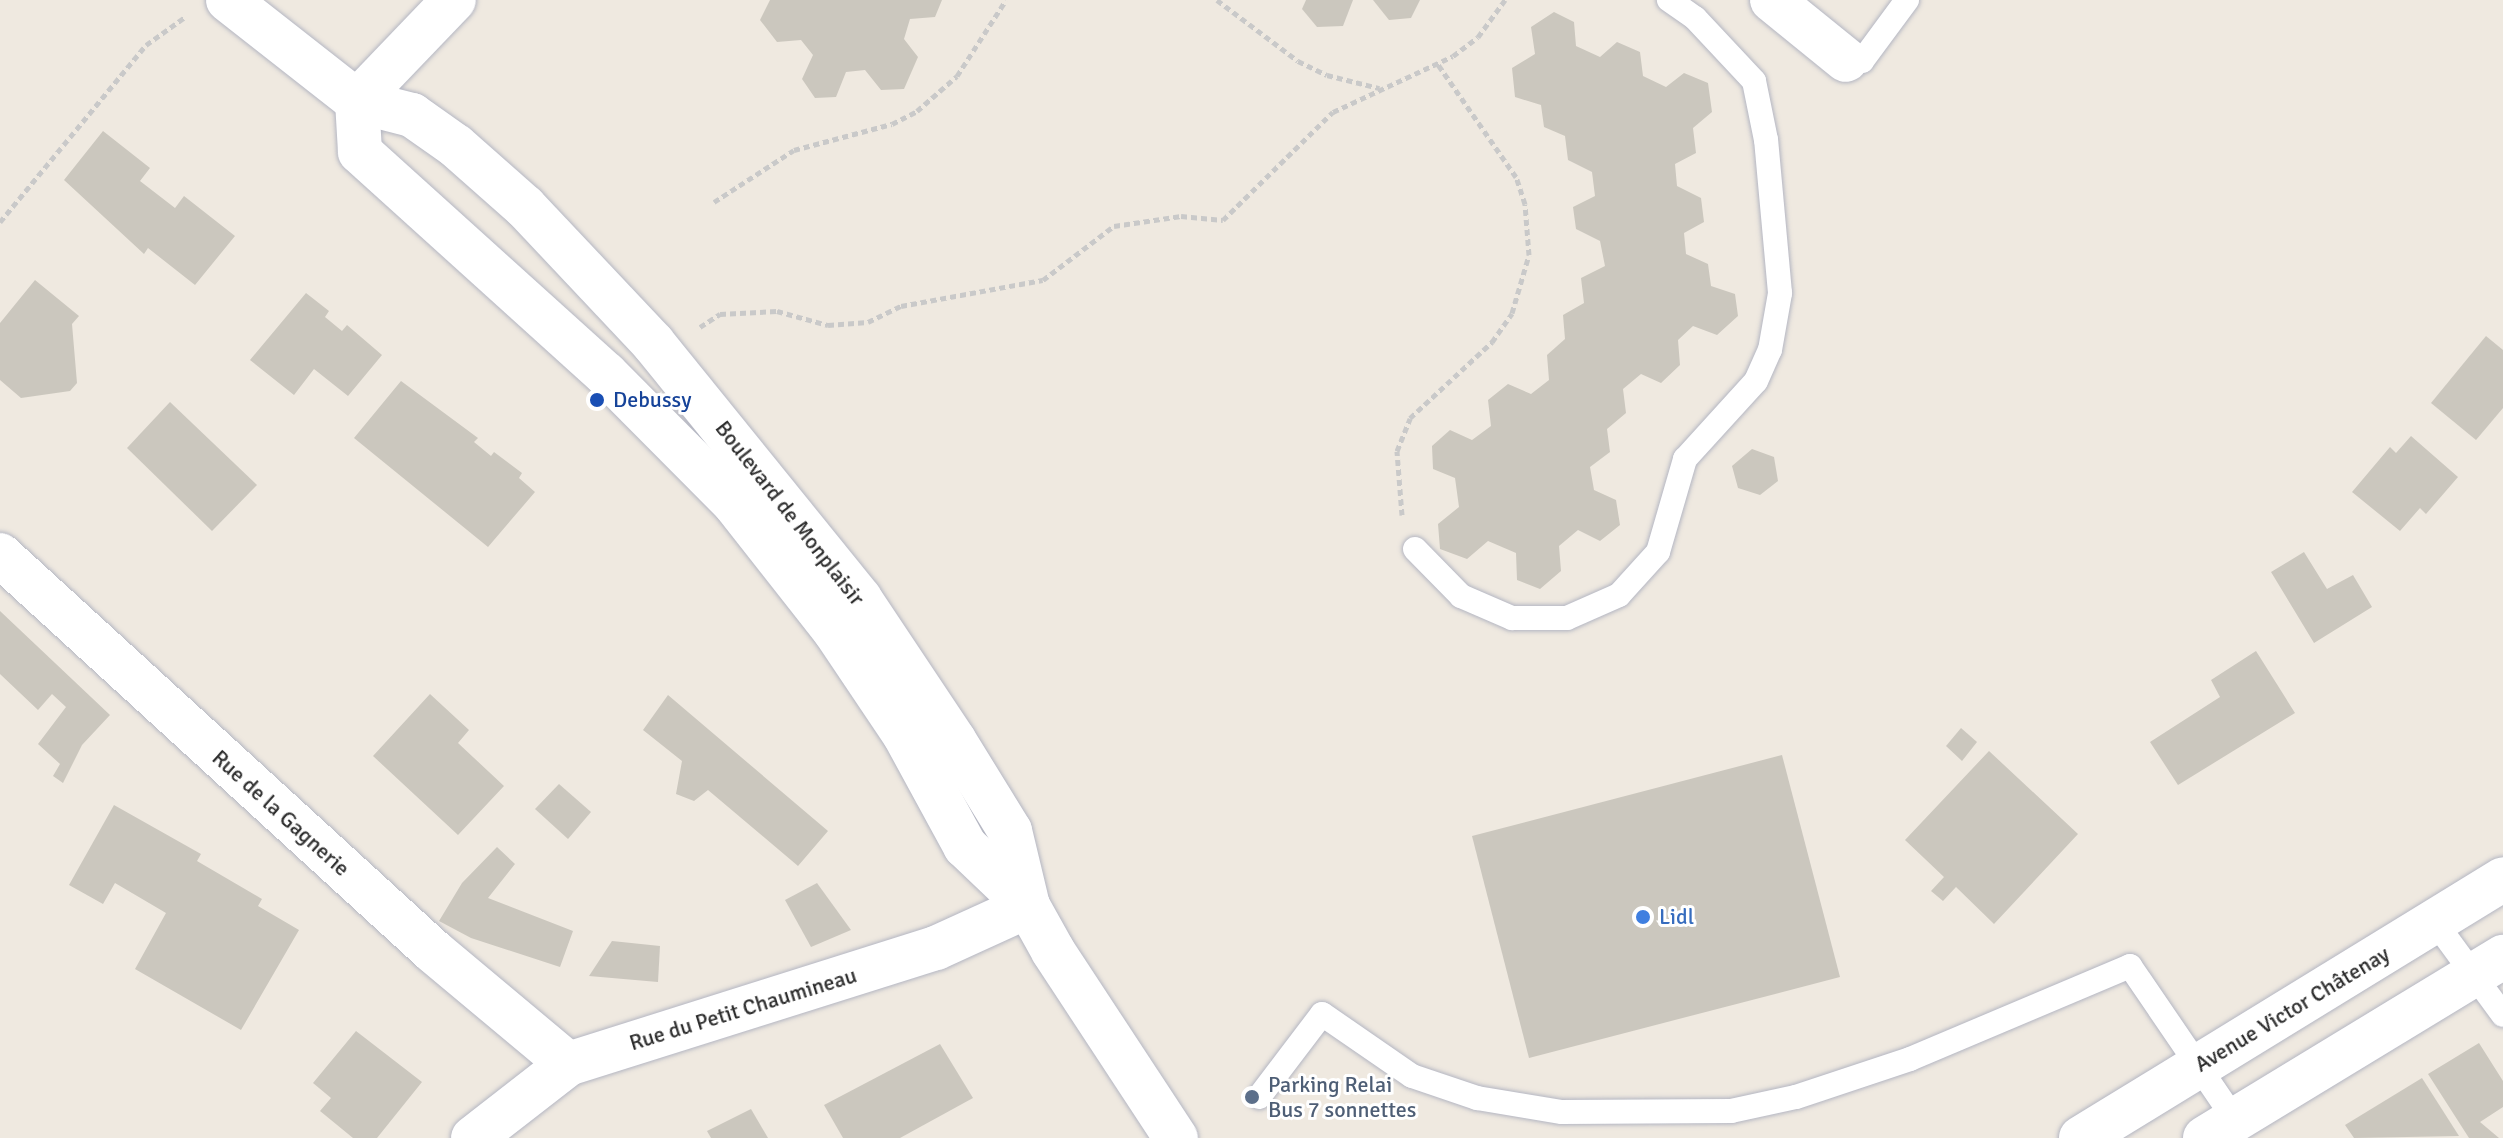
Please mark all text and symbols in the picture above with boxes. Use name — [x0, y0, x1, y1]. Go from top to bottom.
place label: Debussy — [613, 387, 691, 413]
marker: Debussy — [588, 391, 606, 409]
street label: Boulevard de Monplaisir — [710, 415, 870, 611]
street label: Rue de la Gagnerie — [207, 744, 355, 882]
place label: Lidl — [1659, 904, 1694, 930]
marker: Lidl — [1634, 908, 1652, 926]
street label: Avenue Victor Châtenay — [2190, 940, 2394, 1078]
street label: Rue du Petit Chaumineau — [626, 962, 860, 1056]
place label: Parking Relai Bus 7 sonnettes — [1268, 1071, 1416, 1122]
marker: Parking Relai Bus 7 sonnettes — [1243, 1088, 1261, 1106]

